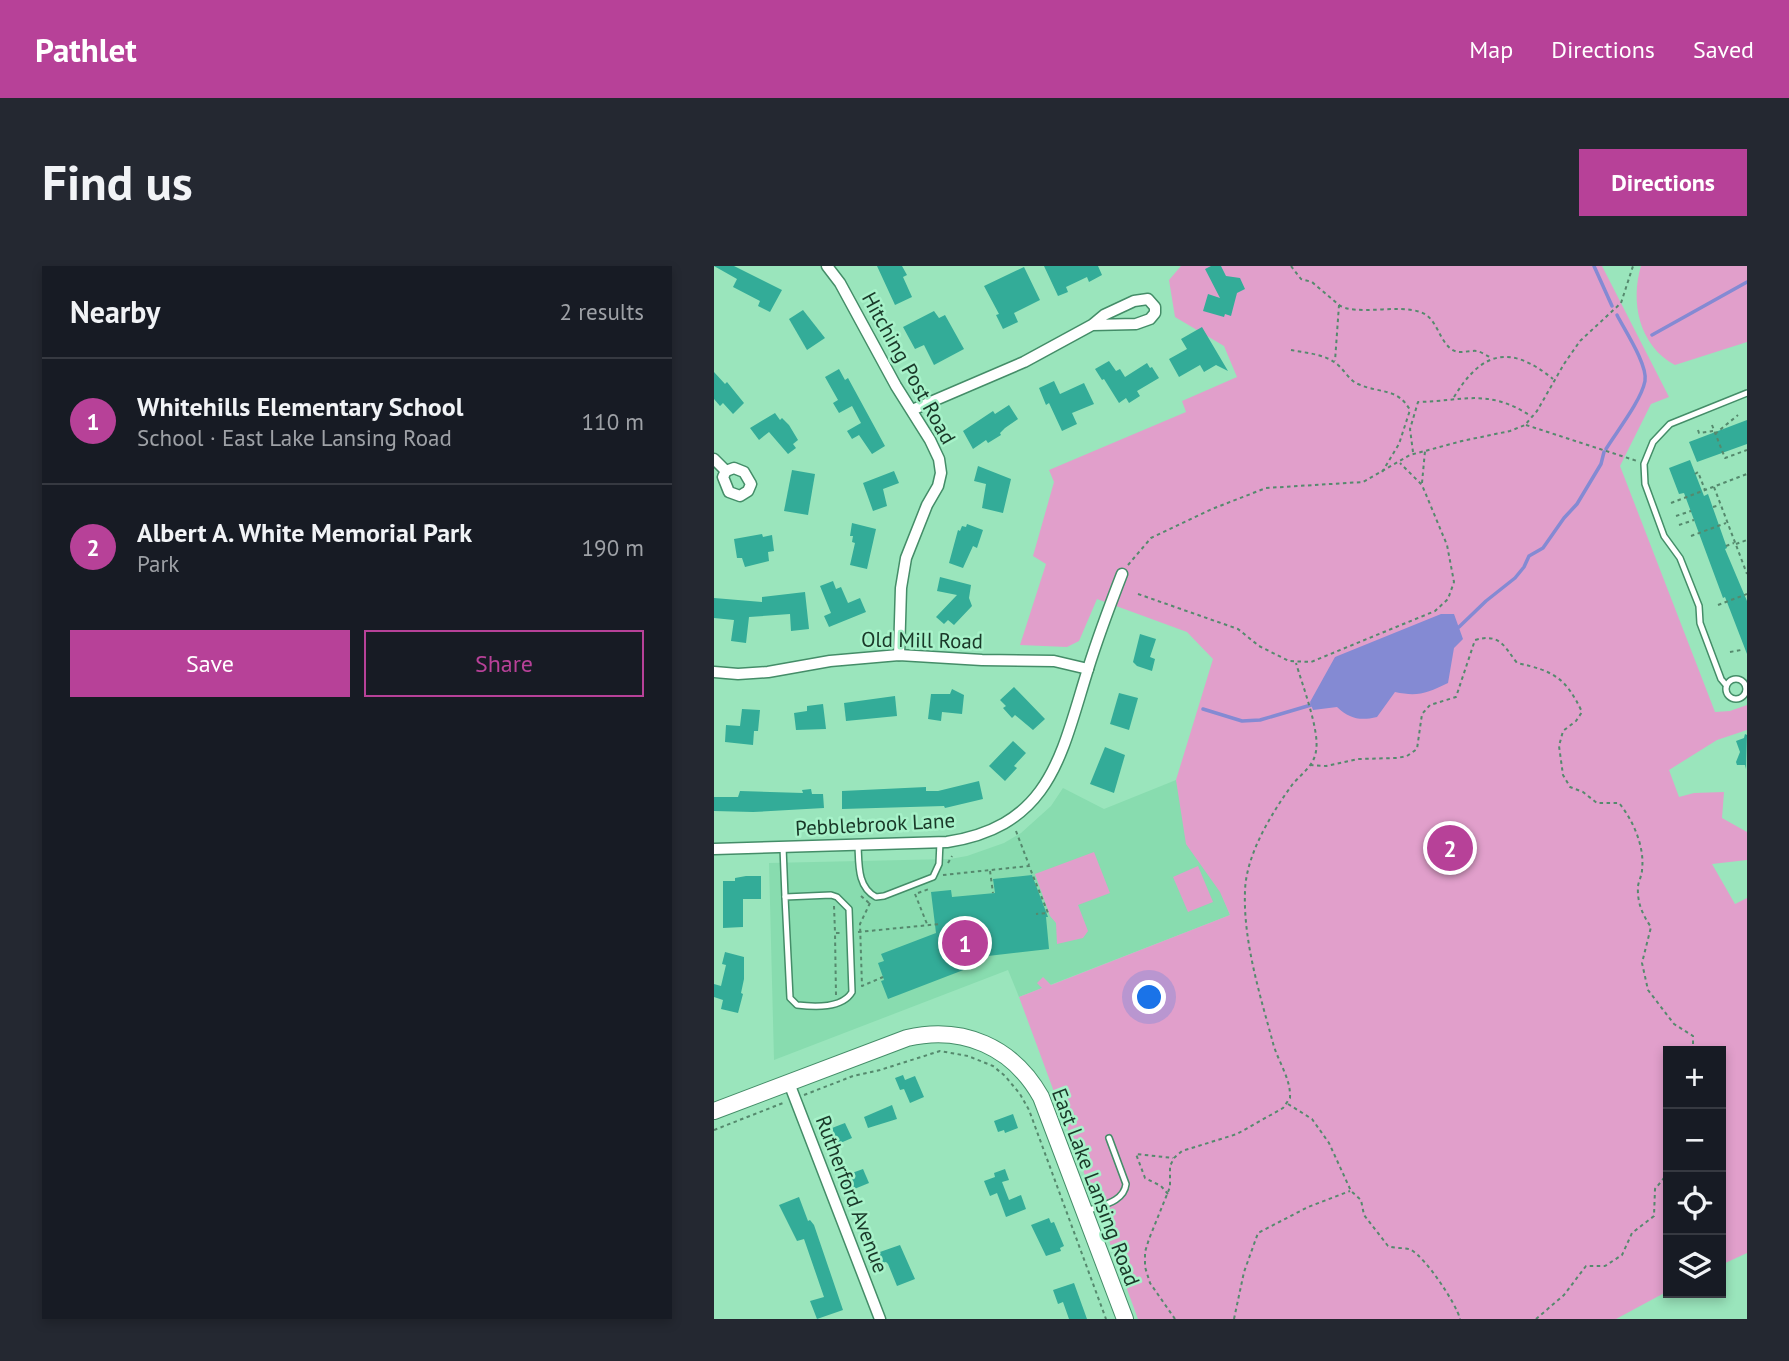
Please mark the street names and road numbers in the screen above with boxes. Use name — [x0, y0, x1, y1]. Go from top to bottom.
street label: Hitching Post Road — [856, 287, 962, 449]
street label: Old Mill Road — [861, 625, 983, 655]
street label: Pebblebrook Lane — [794, 806, 956, 842]
street label: East Lake Lansing Road — [1046, 1084, 1146, 1290]
street label: Rutherford Avenue — [810, 1111, 894, 1277]

